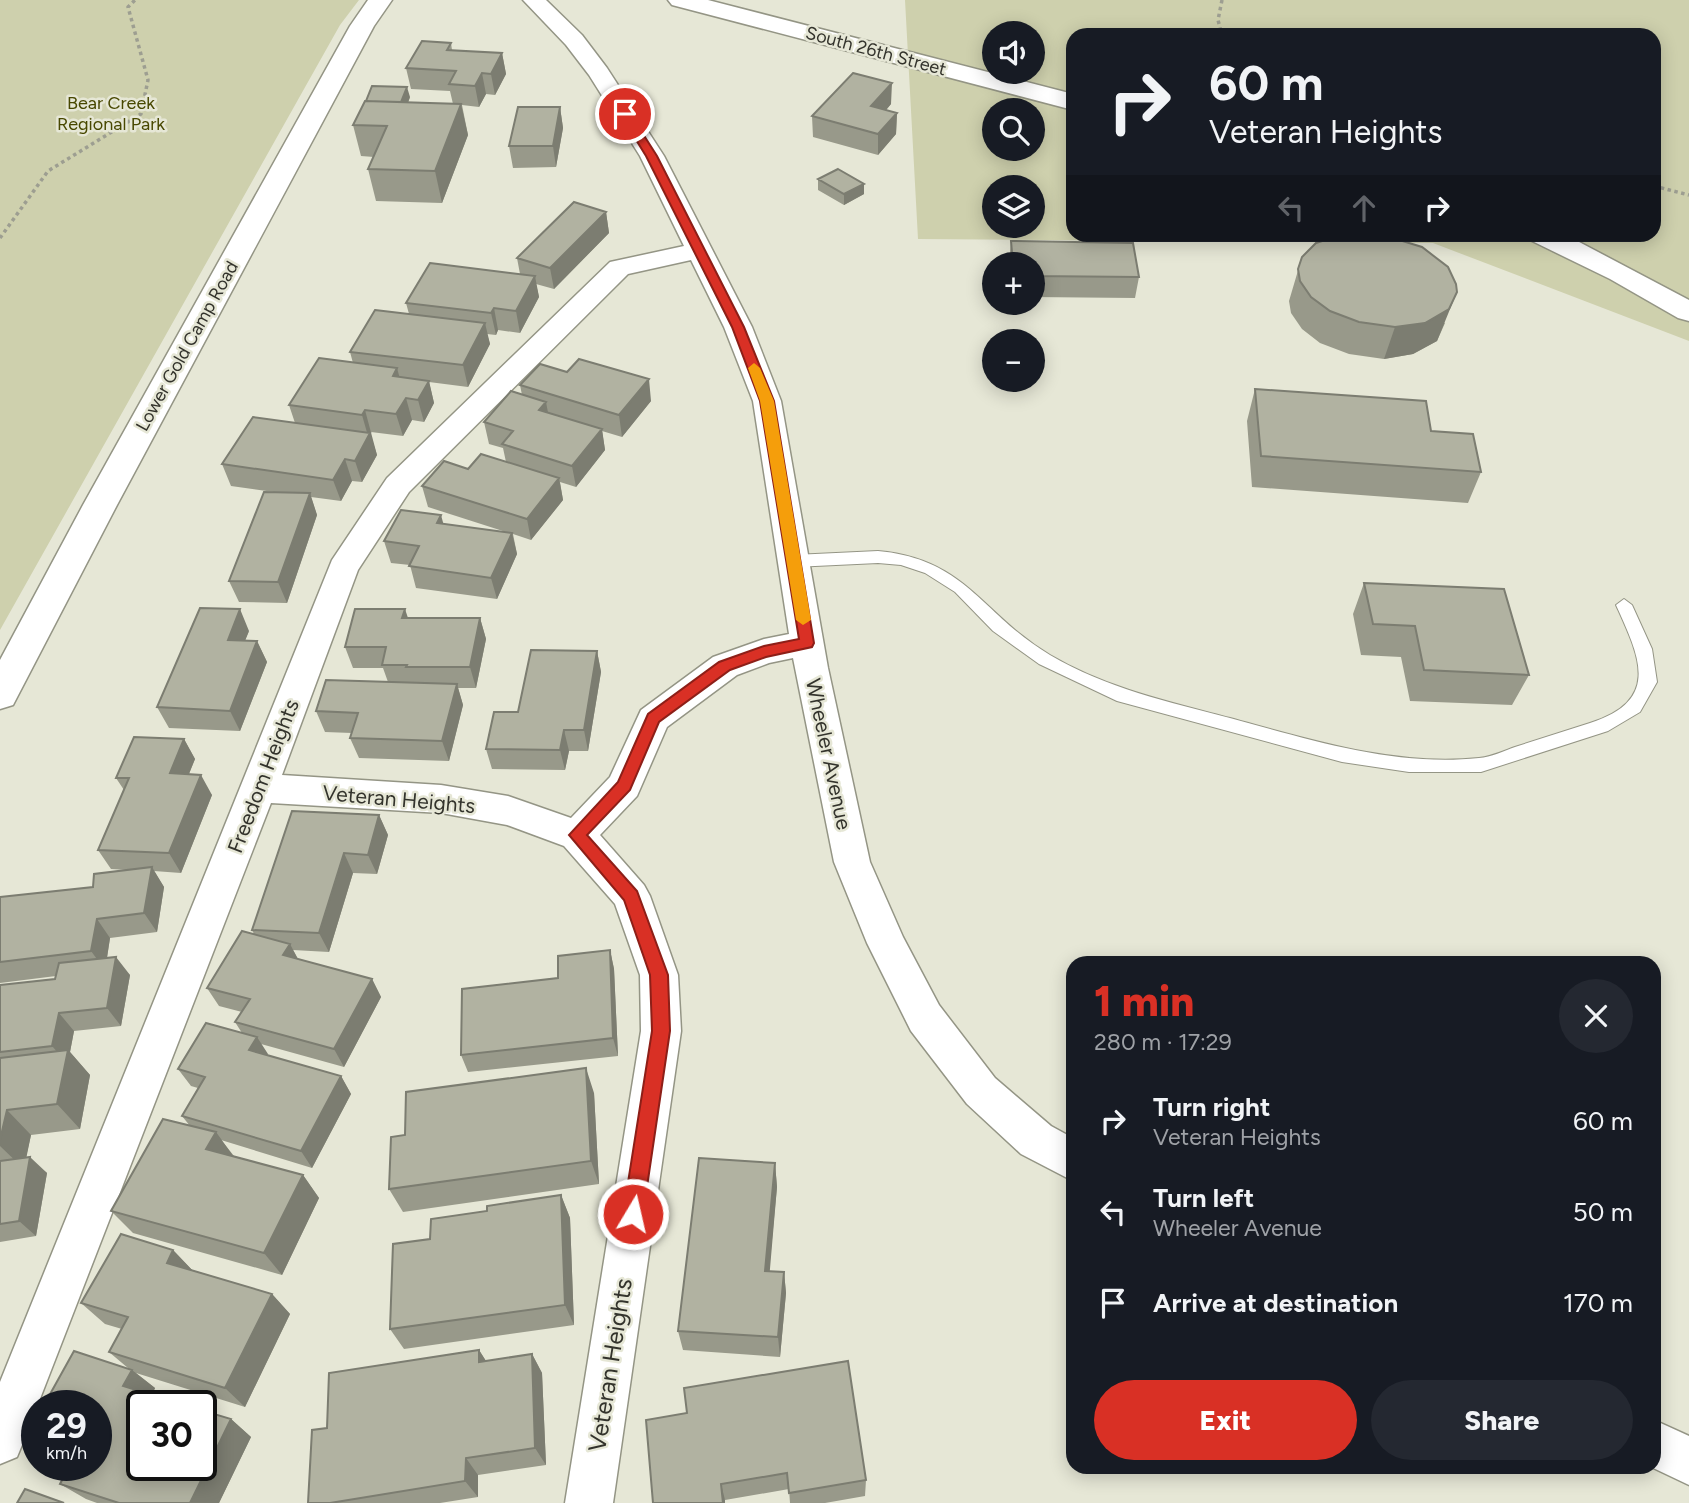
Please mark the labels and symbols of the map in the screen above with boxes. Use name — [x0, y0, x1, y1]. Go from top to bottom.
street label: South 26th Street — [803, 22, 949, 80]
pin — [595, 84, 655, 144]
park label: Bear Creek Regional Park — [57, 92, 165, 135]
street label: Lower Gold Camp Road — [131, 257, 243, 435]
street label: Wheeler Avenue — [801, 676, 857, 832]
street label: Freedom Heights — [222, 696, 304, 856]
street label: Veteran Heights — [322, 780, 476, 818]
position arrow — [596, 1177, 670, 1251]
street label: Veteran Heights — [582, 1276, 638, 1454]
speed limit sign: 30 — [126, 1390, 217, 1481]

